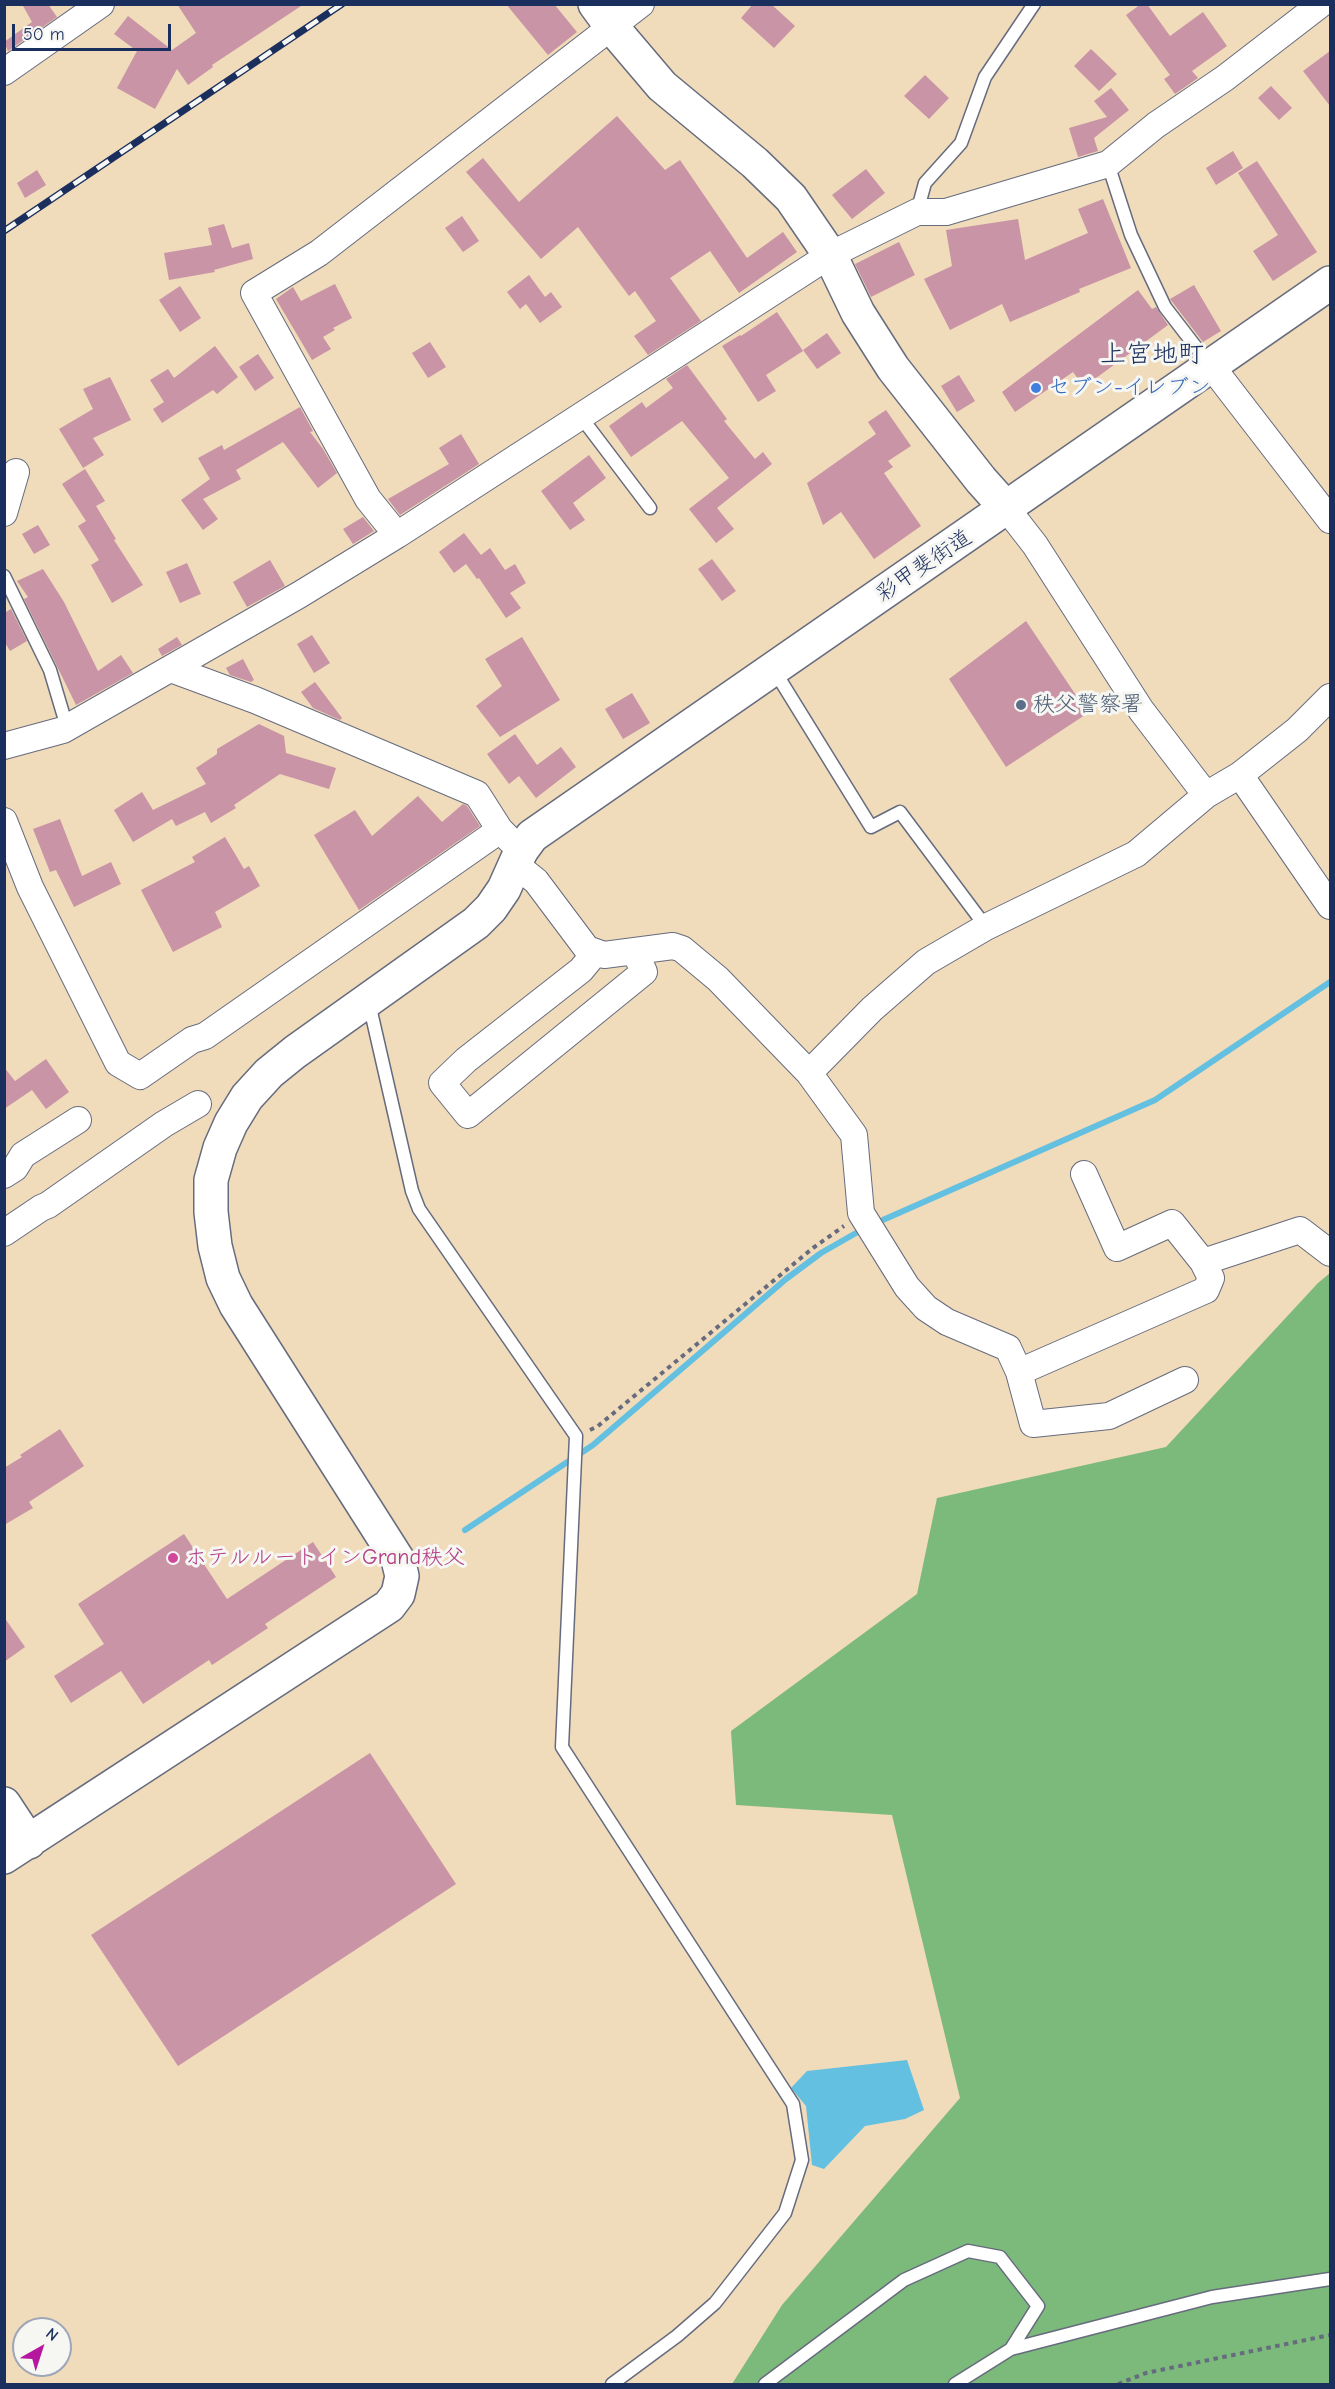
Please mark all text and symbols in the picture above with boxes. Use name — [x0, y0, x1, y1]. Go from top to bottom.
scale bar — [15, 12, 174, 50]
text: 50 m — [23, 24, 65, 45]
district label: 上宮地町 — [1100, 339, 1204, 371]
place label: セブン-イレブン — [1048, 375, 1211, 401]
marker: セブン-イレブン — [1029, 381, 1043, 395]
street label: 彩甲斐街道 — [871, 524, 977, 608]
place label: 秩父警察署 — [1033, 692, 1143, 718]
marker: 秩父警察署 — [1014, 698, 1028, 712]
place label: ホテルルートインGrand秩父 — [185, 1545, 465, 1571]
marker: ホテルルートインGrand秩父 — [166, 1551, 180, 1565]
north arrow — [12, 2317, 72, 2377]
text: N — [42, 2324, 62, 2345]

